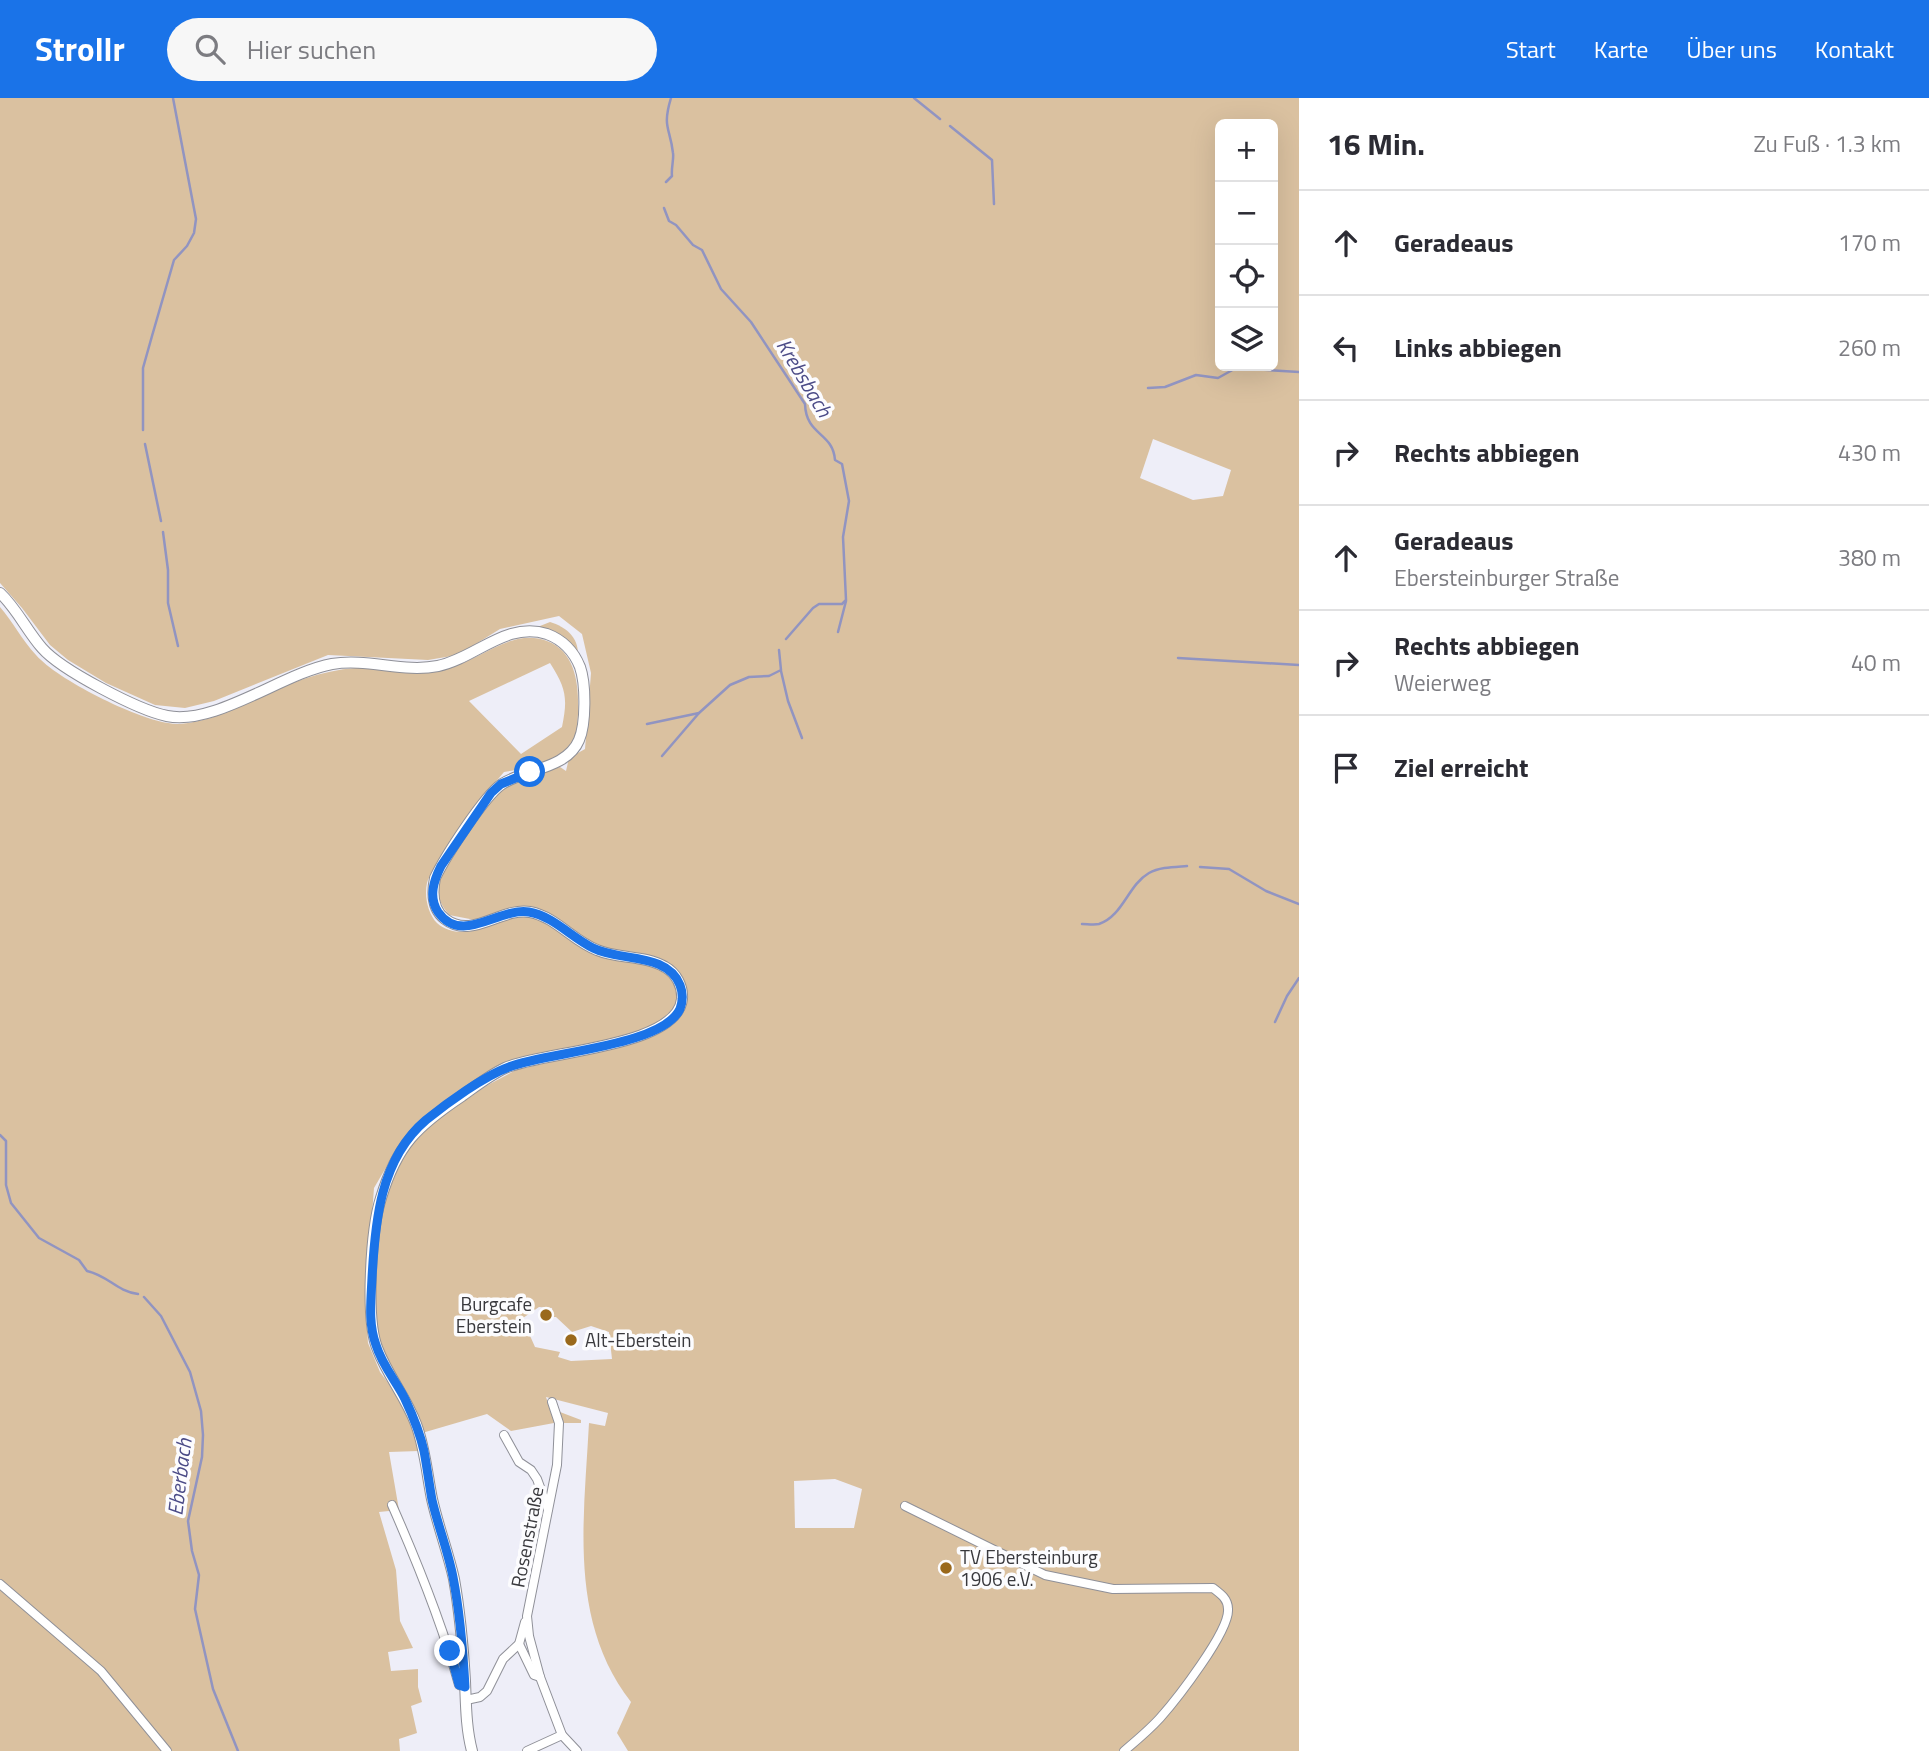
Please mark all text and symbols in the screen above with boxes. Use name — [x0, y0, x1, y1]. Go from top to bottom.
search box — [167, 18, 657, 81]
text: Strollr — [35, 24, 125, 74]
icon: search — [191, 30, 229, 68]
text: Hier suchen — [247, 30, 376, 69]
text: Start — [1506, 31, 1556, 67]
text: Karte — [1594, 31, 1648, 67]
text: Über uns — [1686, 31, 1777, 67]
text: Kontakt — [1815, 31, 1894, 67]
map controls — [1215, 119, 1278, 371]
button: + — [1215, 119, 1278, 182]
text: 16 Min. — [1327, 121, 1425, 167]
text: Zu Fuß · 1.3 km — [1753, 126, 1901, 161]
button: − — [1215, 182, 1278, 245]
text: Geradeaus — [1394, 223, 1514, 262]
icon: ahead — [1327, 224, 1365, 262]
text: 170 m — [1838, 225, 1901, 260]
button: locate — [1215, 245, 1278, 308]
button: layers — [1215, 308, 1278, 371]
text: Links abbiegen — [1394, 328, 1562, 367]
icon: left — [1327, 329, 1365, 367]
text: 260 m — [1838, 330, 1901, 365]
water label: Krebsbach — [769, 332, 841, 423]
text: Rechts abbiegen — [1394, 433, 1580, 472]
icon: right — [1327, 434, 1365, 472]
text: 430 m — [1838, 435, 1901, 470]
text: Geradeaus — [1394, 521, 1514, 560]
icon: ahead — [1327, 539, 1365, 577]
text: 380 m — [1838, 540, 1901, 575]
text: Ebersteinburger Straße — [1394, 560, 1619, 595]
text: Rechts abbiegen — [1394, 626, 1580, 665]
icon: right — [1327, 644, 1365, 682]
text: 40 m — [1851, 645, 1901, 680]
text: Weierweg — [1394, 665, 1491, 700]
text: Ziel erreicht — [1394, 748, 1529, 787]
icon: arrive — [1327, 749, 1365, 787]
route start — [514, 756, 545, 787]
place label: Burgcafe Eberstein — [456, 1289, 532, 1340]
marker: Burgcafe Eberstein — [538, 1307, 554, 1323]
place label: Alt-Eberstein — [585, 1325, 691, 1354]
marker: Alt-Eberstein — [563, 1332, 579, 1348]
water label: Eberbach — [158, 1436, 200, 1517]
street label: Rosenstraße — [503, 1484, 551, 1590]
place label: TV Ebersteinburg 1906 e.V. — [960, 1542, 1098, 1593]
marker: TV Ebersteinburg 1906 e.V. — [938, 1560, 954, 1576]
route end — [434, 1635, 465, 1666]

